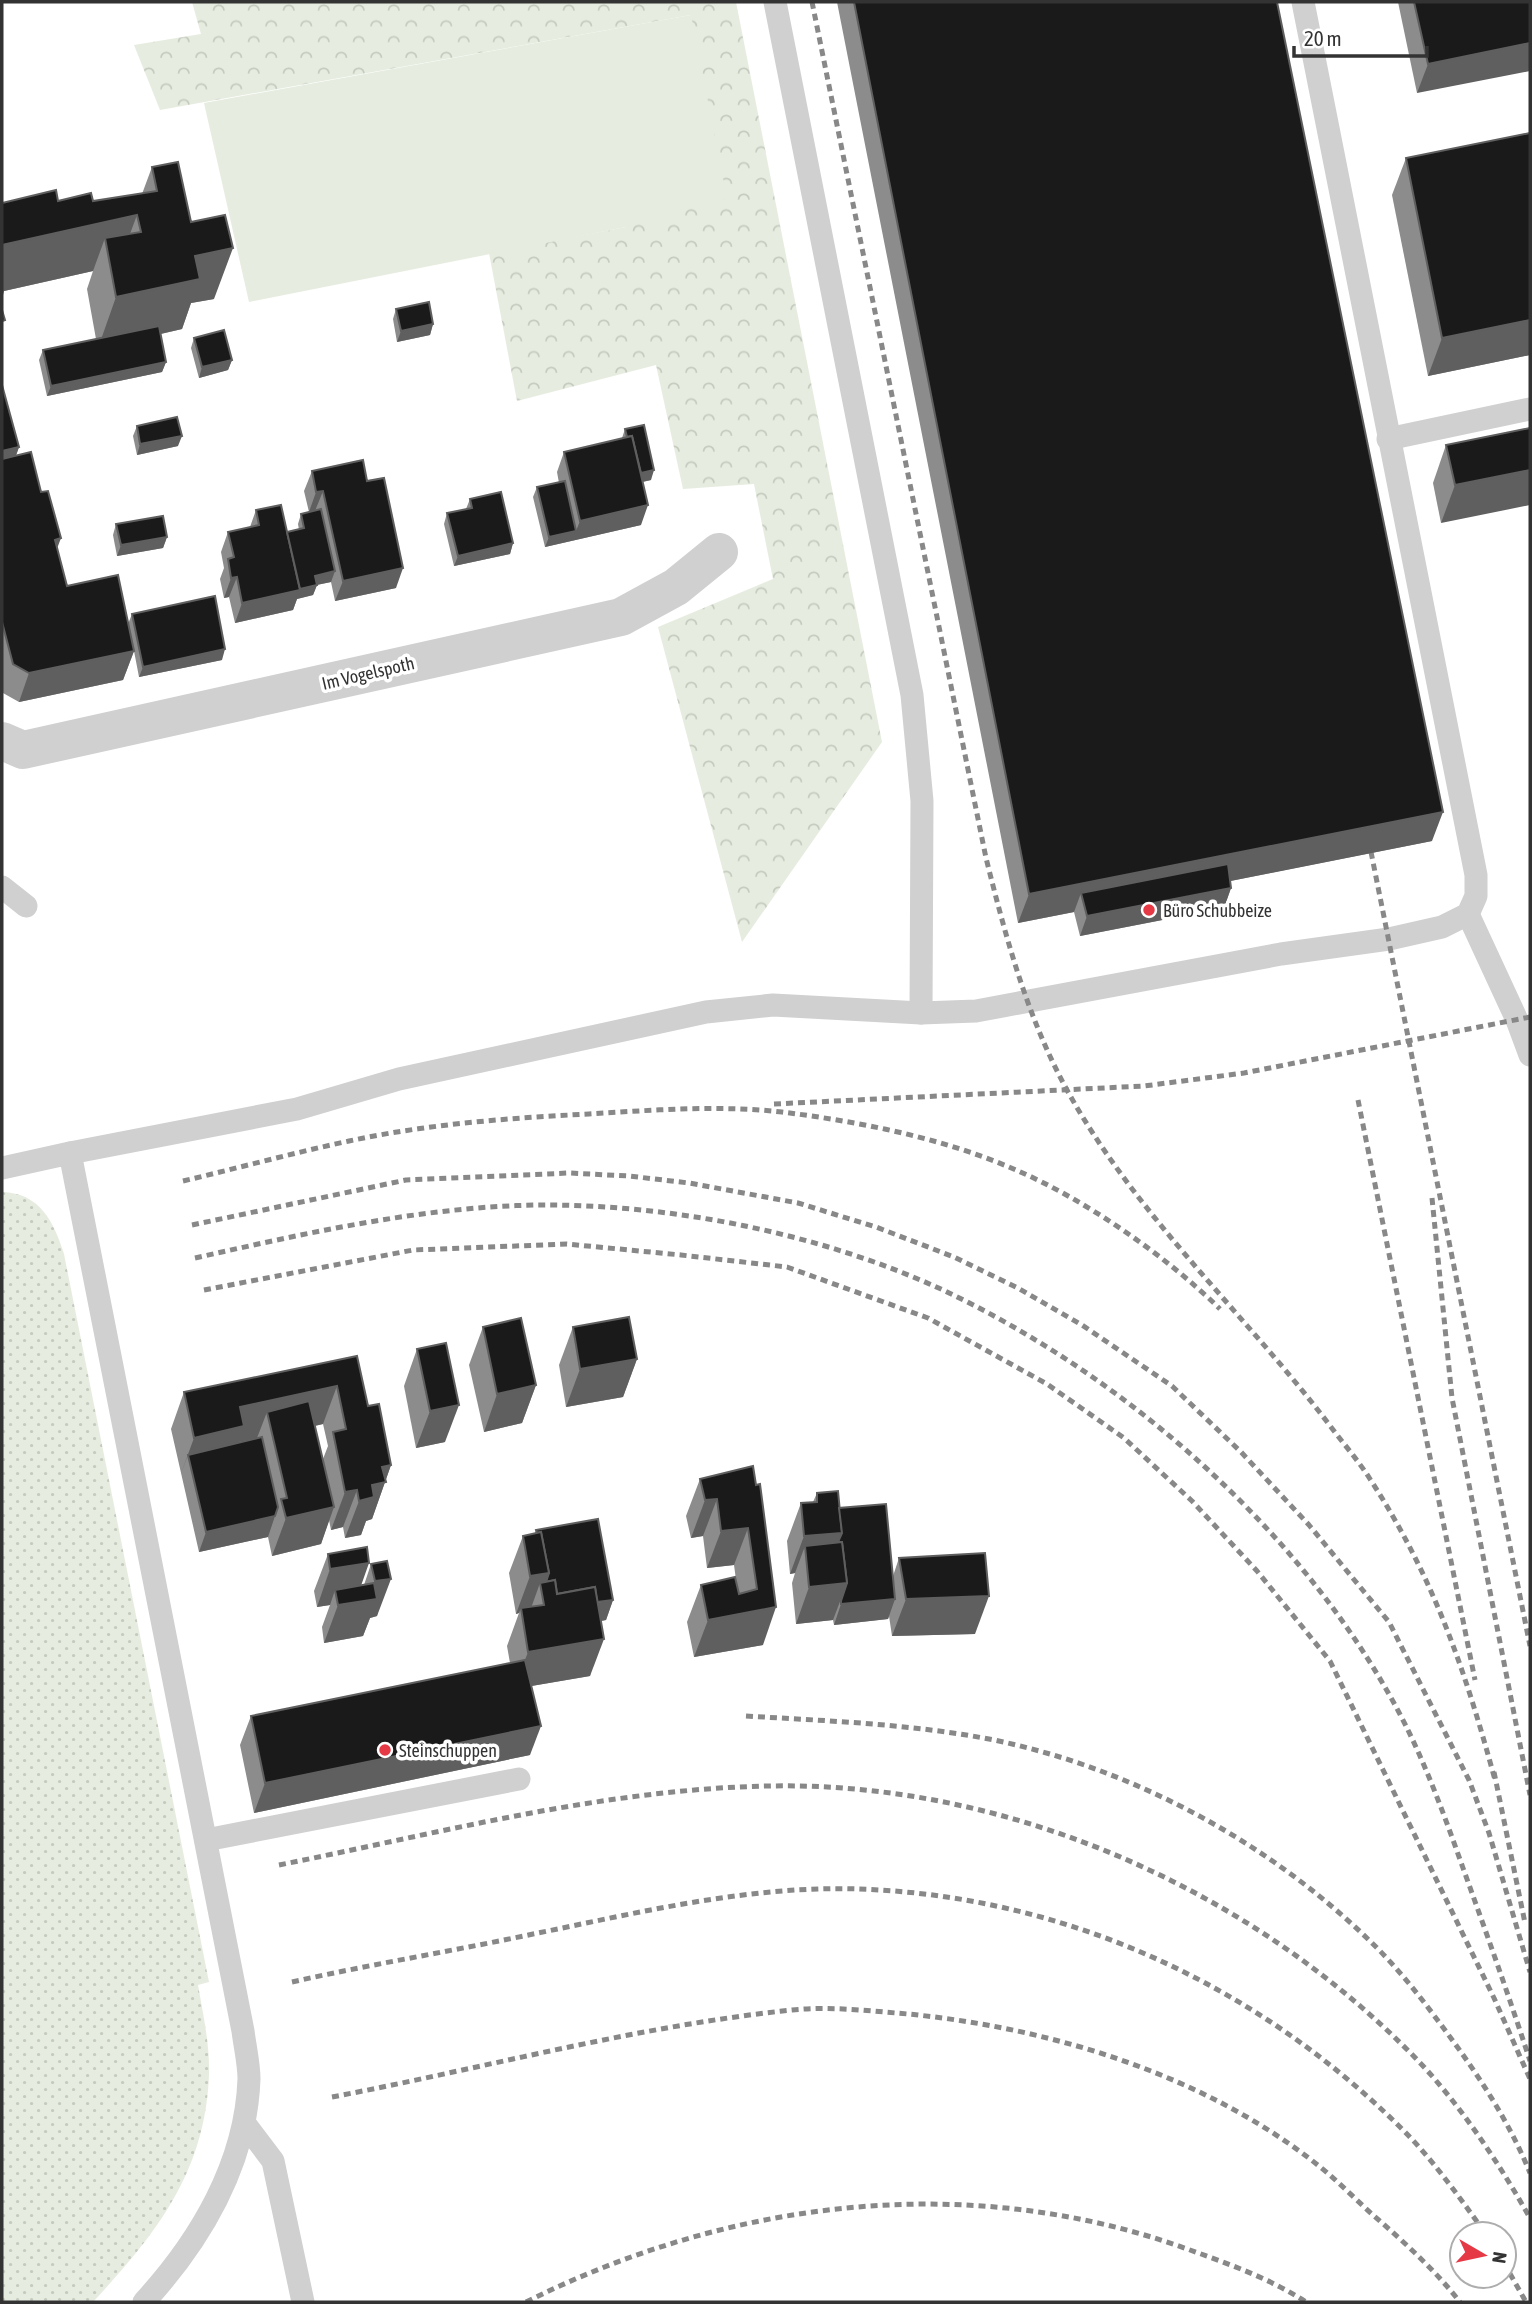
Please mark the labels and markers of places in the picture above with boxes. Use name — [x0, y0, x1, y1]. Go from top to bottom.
place label: Büro Schubbeize — [1163, 900, 1272, 921]
marker: Büro Schubbeize — [1141, 902, 1157, 918]
place label: Steinschuppen — [399, 1740, 497, 1761]
marker: Steinschuppen — [377, 1742, 393, 1758]

